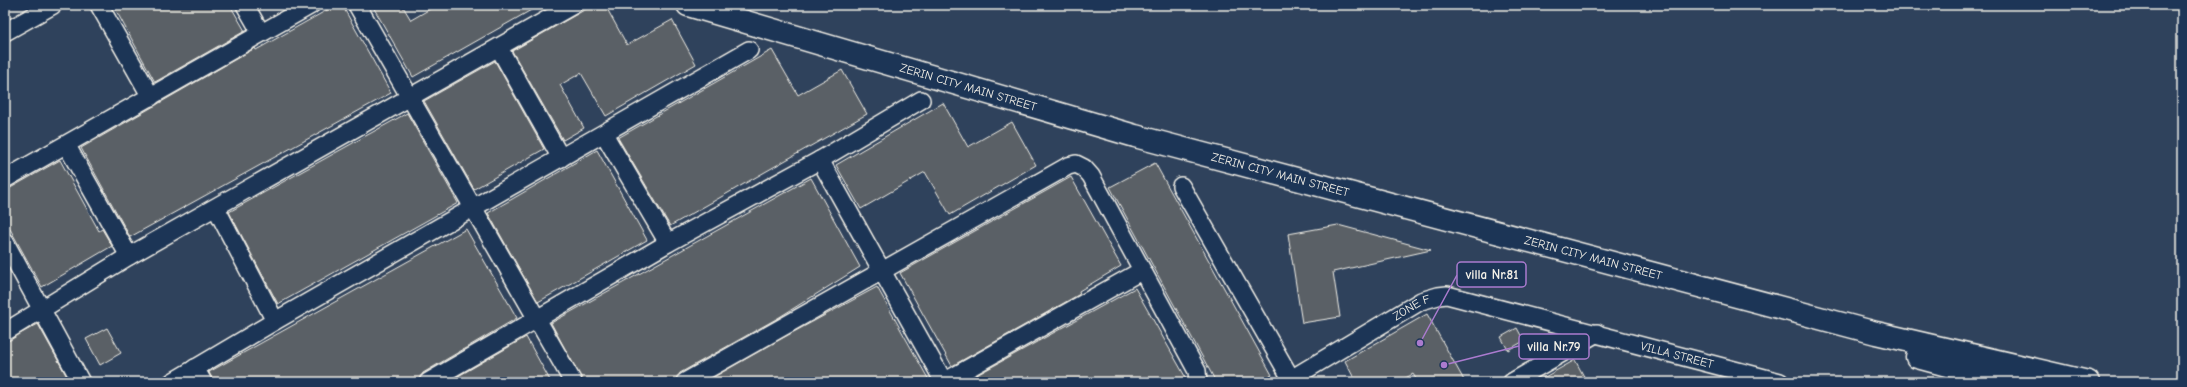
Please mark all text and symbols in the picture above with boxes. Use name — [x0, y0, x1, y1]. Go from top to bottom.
street label: ZERIN CITY MAIN STREET — [898, 60, 1039, 114]
street label: ZERIN CITY MAIN STREET — [1210, 150, 1351, 200]
street label: ZERIN CITY MAIN STREET — [1523, 233, 1664, 283]
callout: villa Nr.81 — [1457, 262, 1526, 287]
text: villa Nr.81 — [1465, 267, 1518, 282]
street label: ZONE F — [1390, 292, 1431, 323]
callout: villa Nr.79 — [1519, 334, 1589, 359]
text: villa Nr.79 — [1526, 339, 1581, 354]
street label: VILLA STREET — [1639, 339, 1716, 372]

